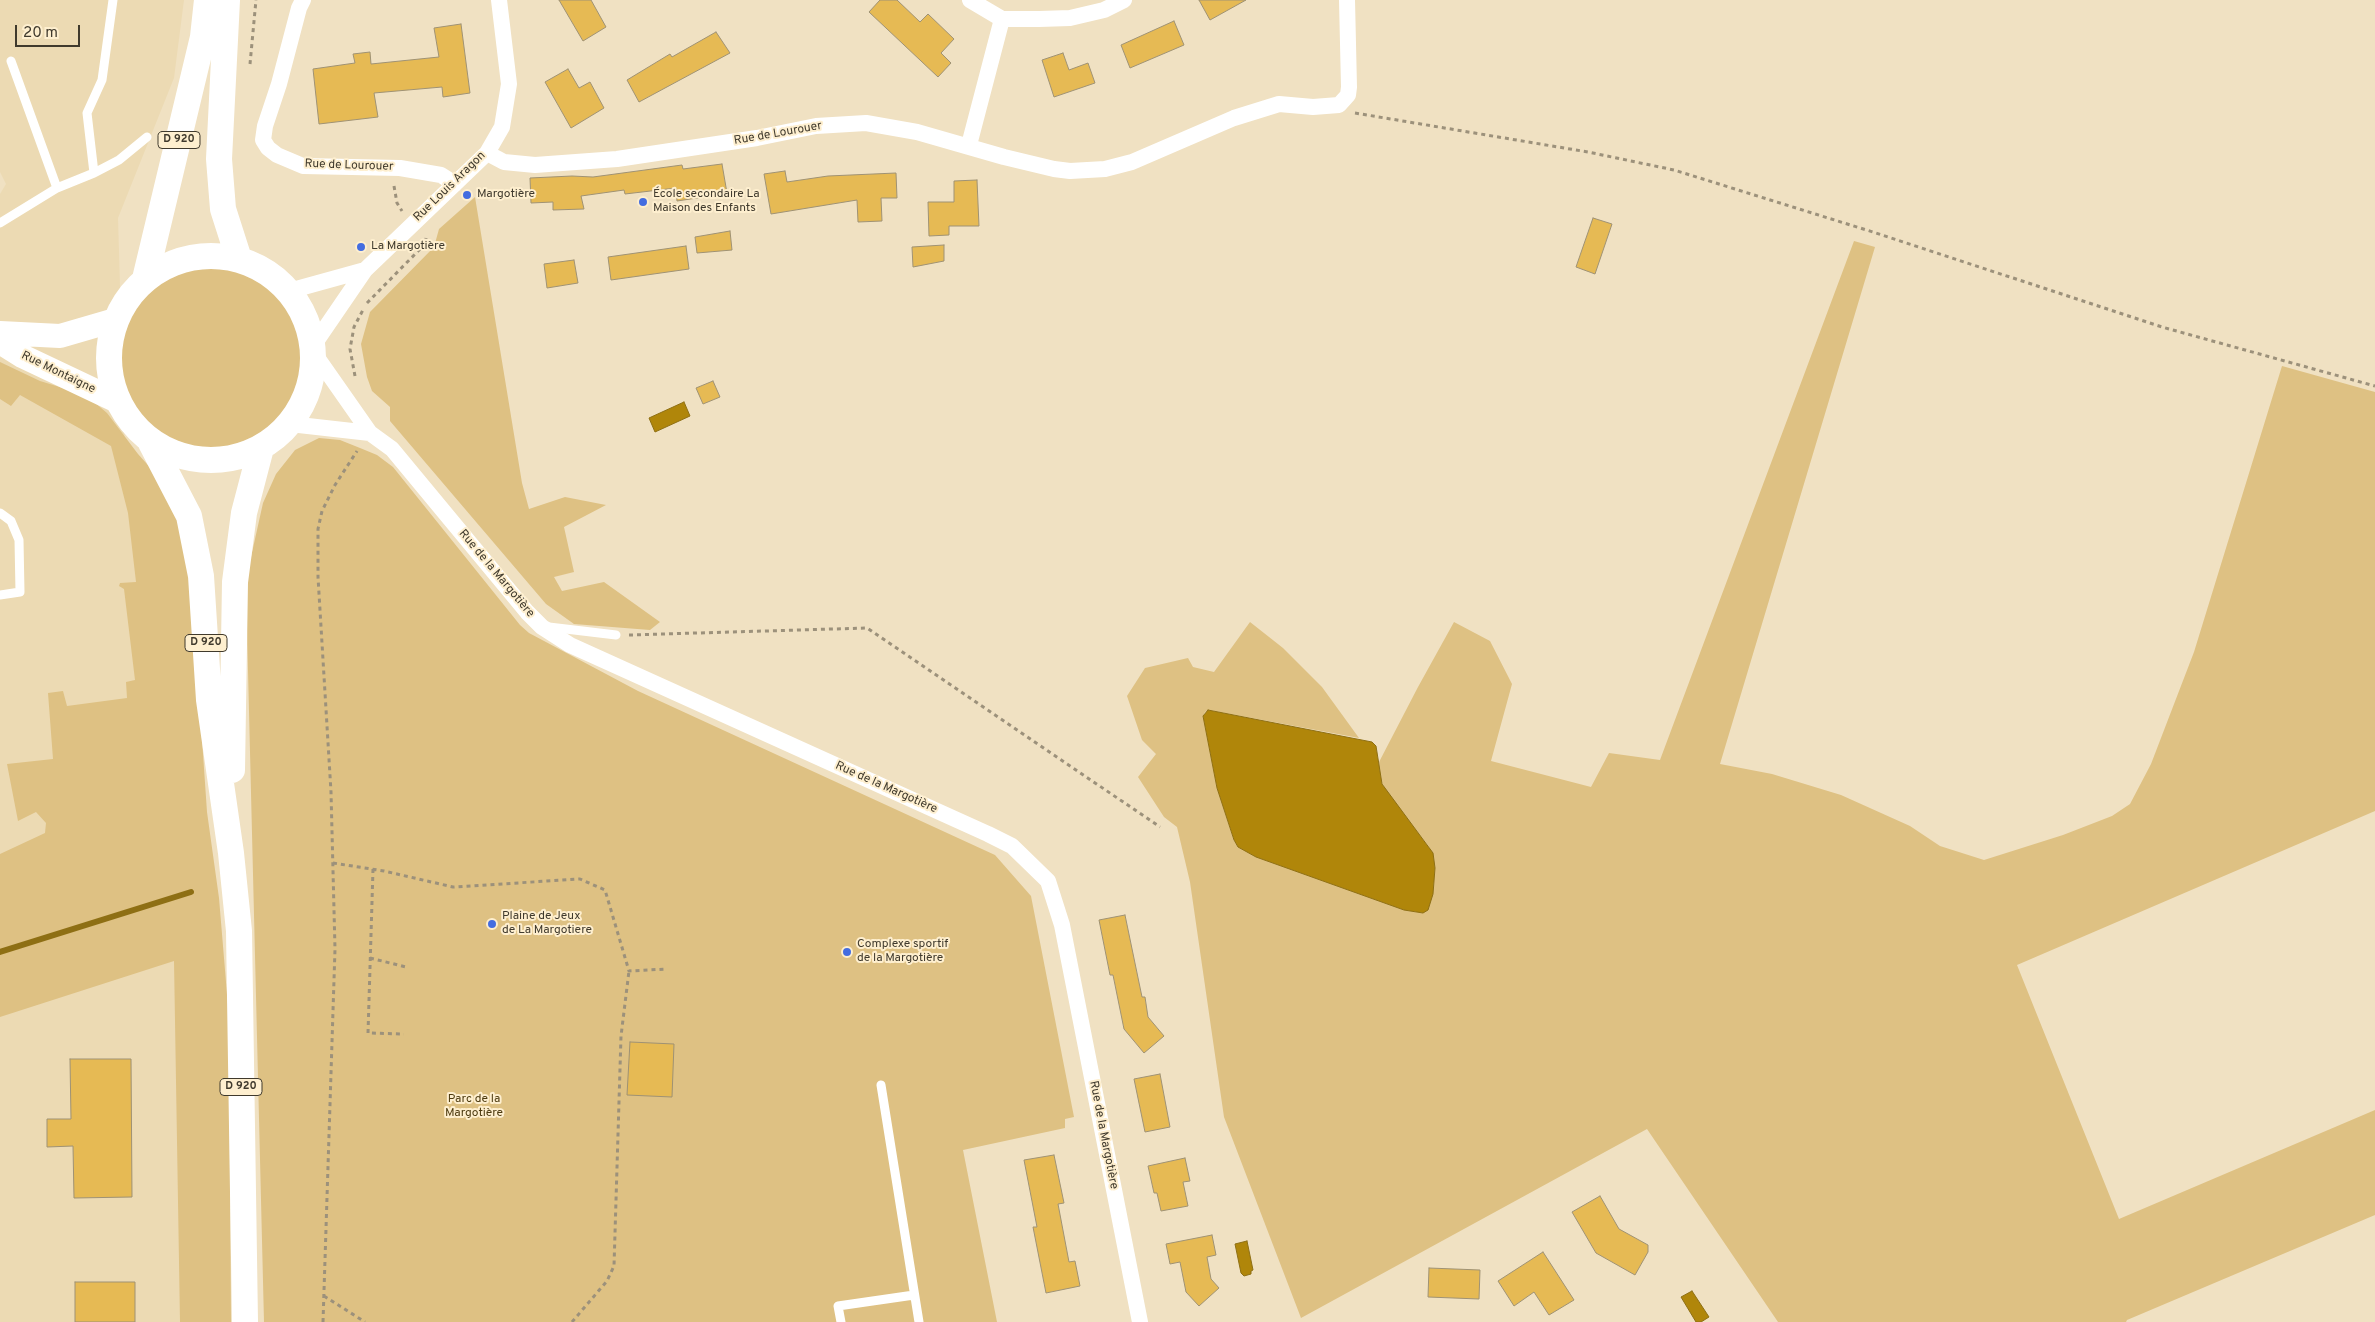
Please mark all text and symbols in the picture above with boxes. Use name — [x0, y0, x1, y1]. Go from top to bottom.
scale bar — [18, 15, 82, 47]
text: 20 m — [23, 24, 58, 43]
street label: Rue de Lourouer — [733, 119, 823, 149]
road number: D 920 — [158, 132, 200, 148]
street label: Rue Louis Aragon — [411, 149, 489, 225]
street label: Rue de Lourouer — [304, 157, 394, 175]
place label: Margotière — [477, 188, 535, 202]
place label: École secondaire La Maison des Enfants — [653, 188, 760, 216]
marker: Margotière — [461, 189, 473, 201]
marker: École secondaire La Maison des Enfants — [637, 196, 649, 208]
place label: La Margotière — [371, 240, 445, 254]
marker: La Margotière — [355, 241, 367, 253]
street label: Rue Montaigne — [19, 349, 97, 397]
street label: Rue de la Margotière — [455, 527, 537, 621]
road number: D 920 — [185, 634, 227, 651]
street label: Rue de la Margotière — [833, 759, 939, 817]
place label: Plaine de Jeux de La Margotiere — [502, 910, 592, 938]
marker: Plaine de Jeux de La Margotiere — [486, 918, 498, 930]
place label: Complexe sportif de la Margotière — [857, 938, 948, 966]
marker: Complexe sportif de la Margotière — [841, 946, 853, 958]
road number: D 920 — [220, 1078, 262, 1096]
street label: Rue de la Margotière — [1085, 1080, 1121, 1190]
park label: Parc de la Margotière — [445, 1093, 503, 1121]

